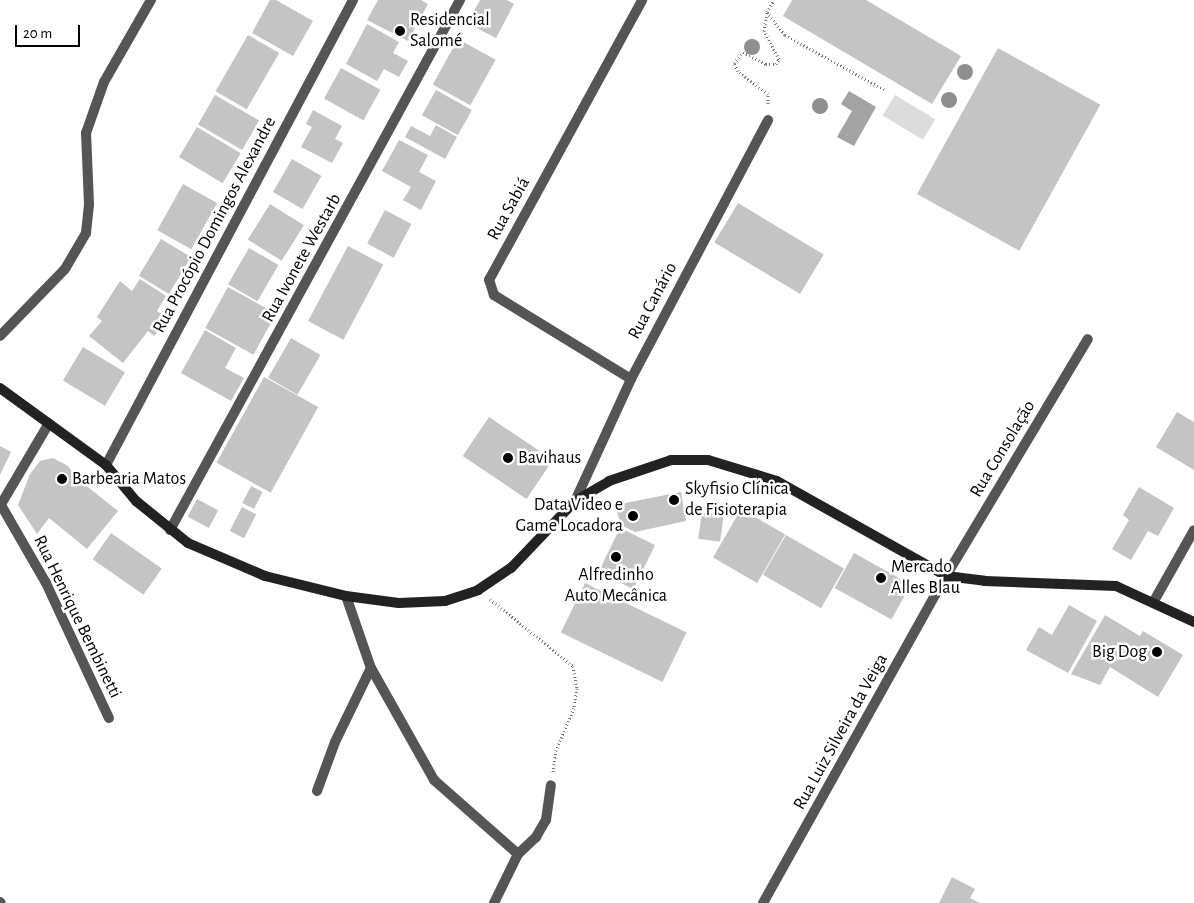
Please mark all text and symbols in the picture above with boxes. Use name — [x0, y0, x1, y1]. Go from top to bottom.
place label: Residencial Salomé — [410, 10, 490, 52]
scale bar — [18, 15, 82, 47]
marker: Residencial Salomé — [394, 25, 406, 37]
text: 20 m — [23, 26, 52, 41]
street label: Rua Procópio Domingos Alexandre — [149, 113, 281, 337]
street label: Rua Sabiá — [483, 174, 535, 244]
street label: Rua Ivonete Westarb — [258, 190, 346, 326]
street label: Rua Canário — [624, 259, 682, 343]
street label: Rua Consolação — [966, 397, 1040, 501]
place label: Bavihaus — [518, 447, 581, 469]
marker: Bavihaus — [502, 452, 514, 464]
place label: Barbearia Matos — [72, 468, 186, 490]
marker: Barbearia Matos — [56, 473, 68, 485]
place label: Skyfisio Clínica de Fisioterapia — [685, 479, 789, 522]
marker: Skyfisio Clínica de Fisioterapia — [667, 493, 681, 507]
place label: Data Video e Game Locadora — [516, 495, 623, 538]
marker: Data Video e Game Locadora — [627, 510, 639, 522]
street label: Rua Henrique Bembinetti — [28, 532, 126, 702]
marker: Alfredinho Auto Mecânica — [610, 551, 622, 563]
place label: Mercado Alles Blau — [891, 557, 960, 600]
place label: Alfredinho Auto Mecânica — [565, 565, 667, 608]
marker: Mercado Alles Blau — [875, 572, 887, 584]
place label: Big Dog — [1092, 641, 1147, 663]
marker: Big Dog — [1151, 646, 1163, 658]
street label: Rua Luiz Silveira da Veiga — [789, 650, 893, 814]

